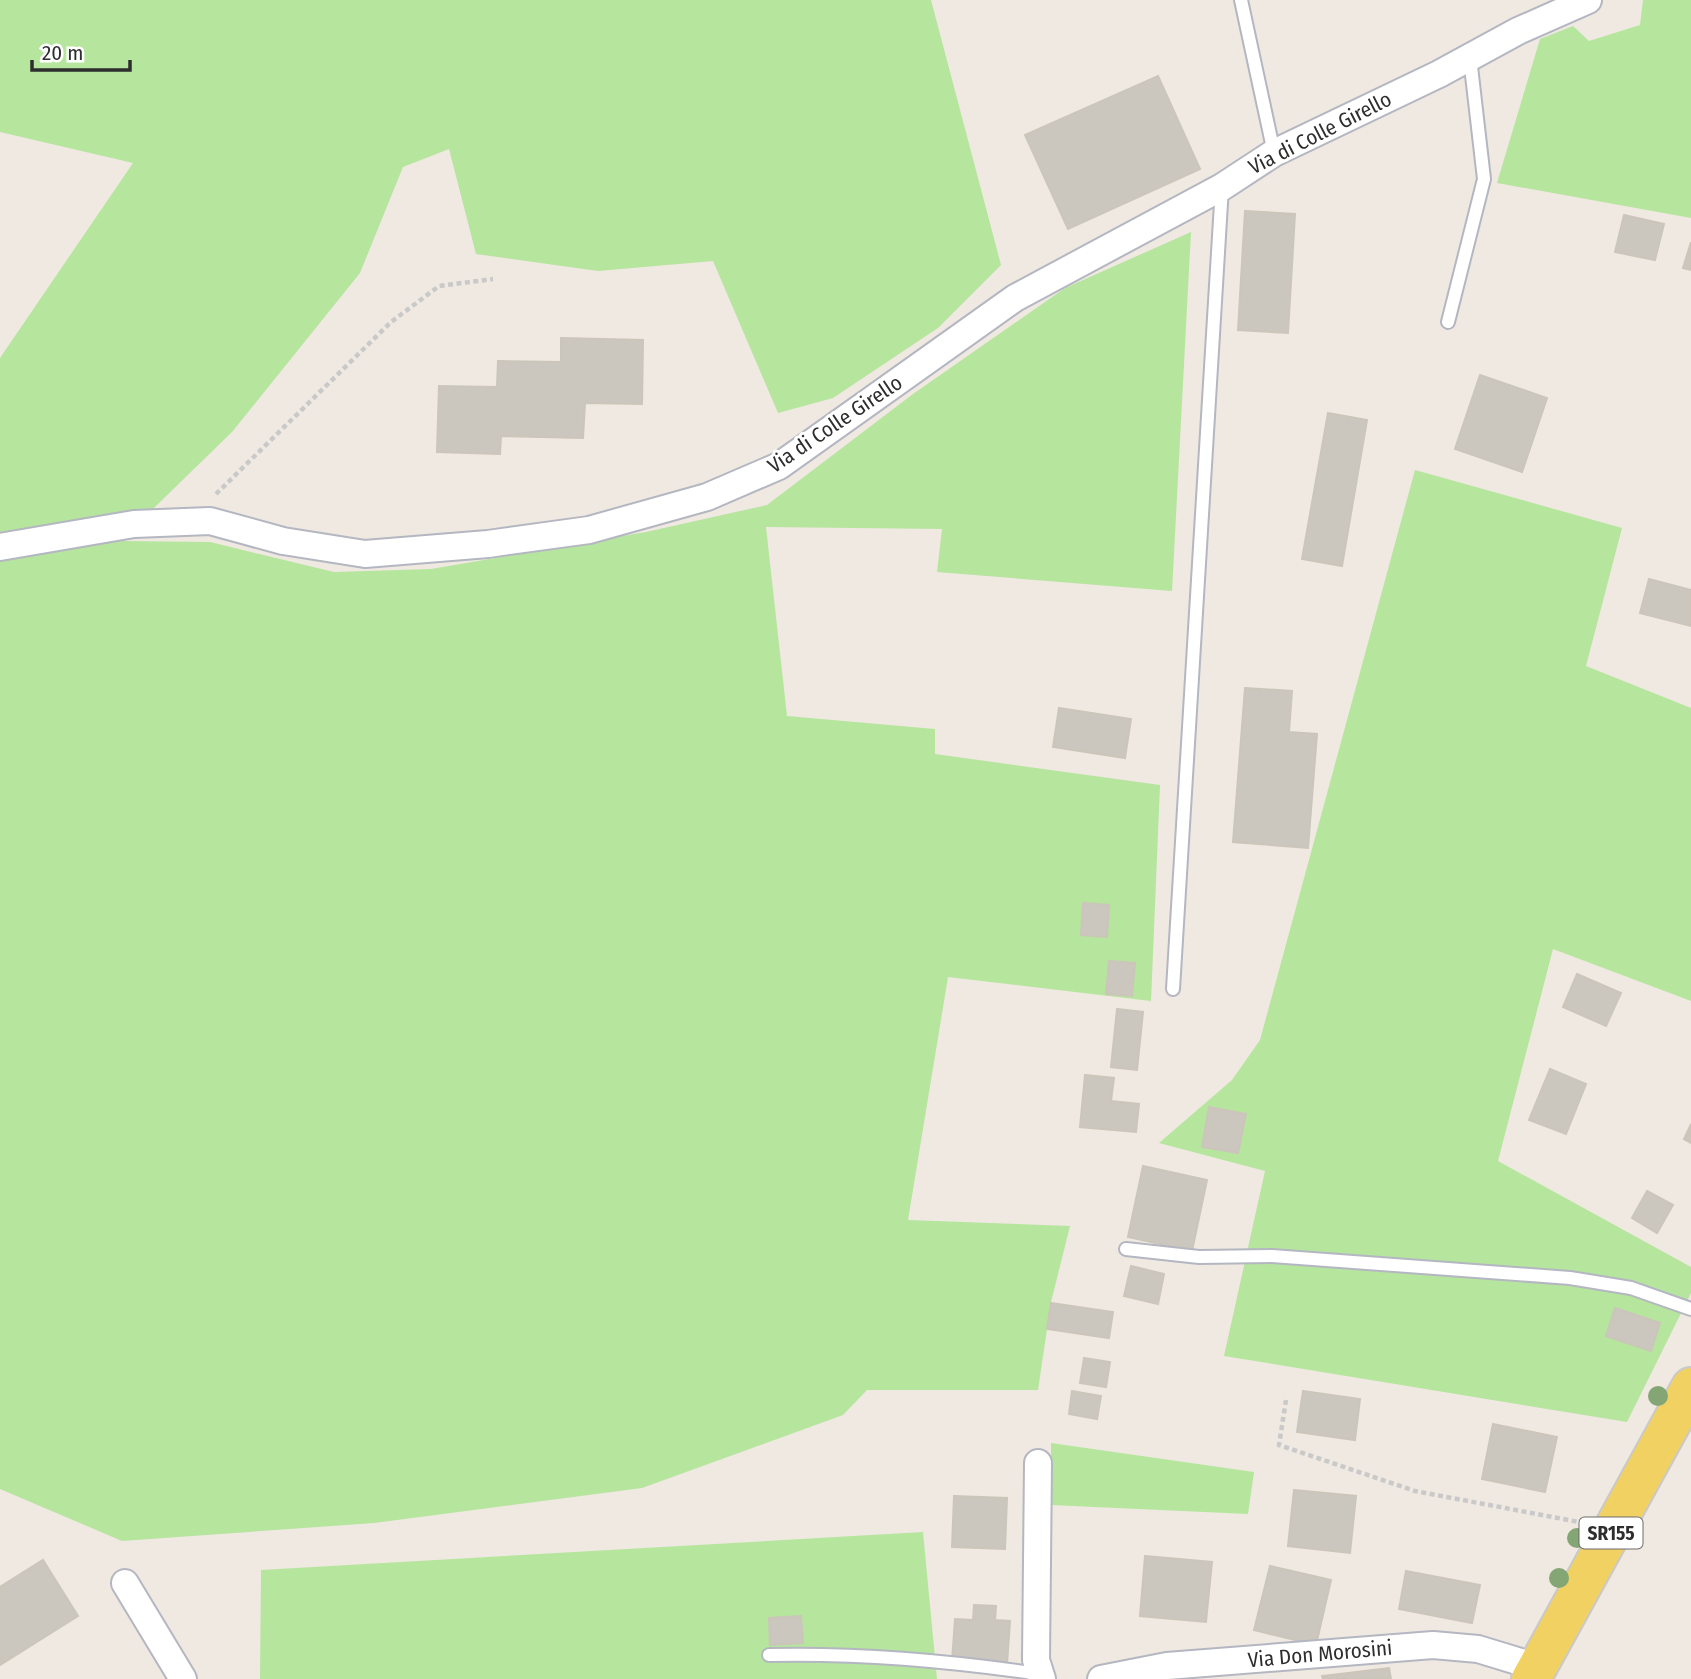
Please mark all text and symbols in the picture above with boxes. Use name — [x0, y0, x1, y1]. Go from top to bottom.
scale bar — [32, 28, 130, 72]
text: 20 m — [42, 40, 83, 66]
street label: Via di Colle Girello — [1244, 86, 1396, 180]
street label: Via di Colle Girello — [763, 369, 907, 479]
road number: SR155 — [1580, 1518, 1642, 1548]
street label: Via Don Morosini — [1247, 1635, 1393, 1673]

